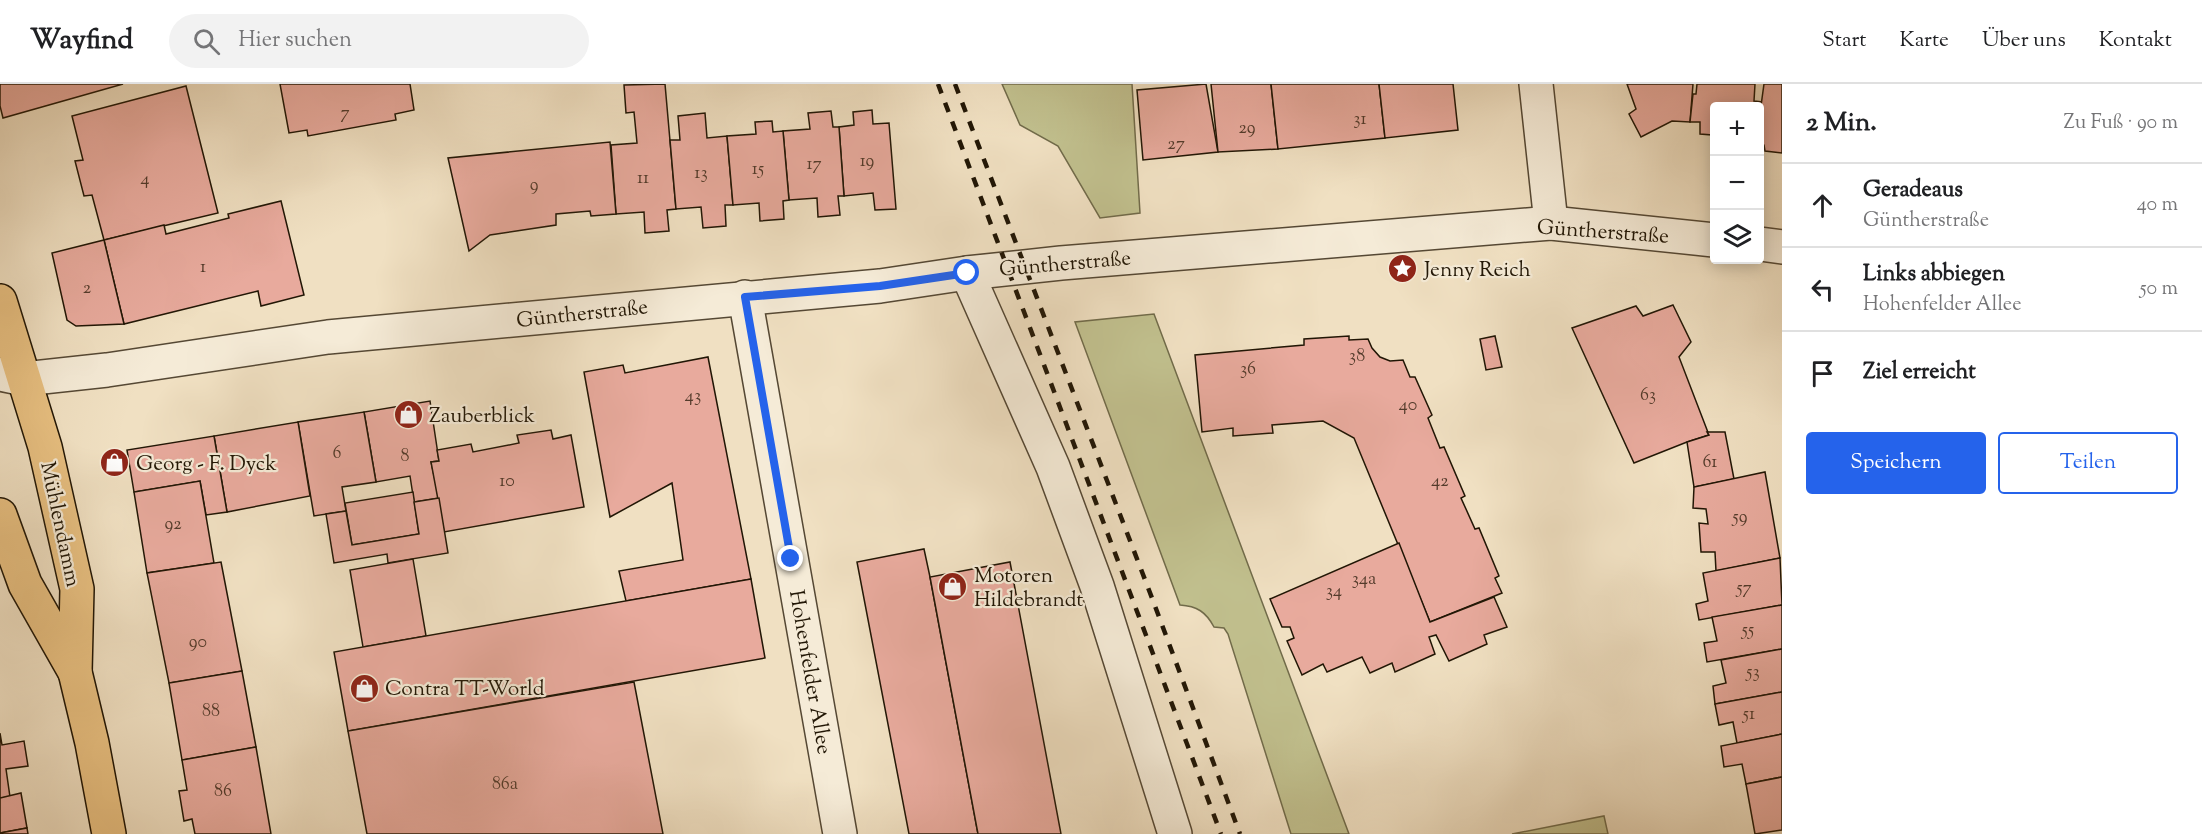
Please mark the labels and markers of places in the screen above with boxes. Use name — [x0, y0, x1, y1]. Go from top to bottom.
place icon: Jenny Reich — [1387, 253, 1419, 285]
place label: Jenny Reich — [1423, 256, 1531, 286]
shop icon: Zauberblick — [392, 399, 424, 431]
place label: Zauberblick — [429, 402, 536, 432]
shop icon: Georg - F. Dyck — [99, 447, 131, 479]
place label: Georg - F. Dyck — [136, 450, 277, 480]
place label: Motoren Hildebrandt — [974, 562, 1084, 616]
shop icon: Motoren Hildebrandt — [937, 571, 969, 603]
shop icon: Contra TT-World — [348, 672, 380, 704]
place label: Contra TT-World — [385, 675, 545, 705]

